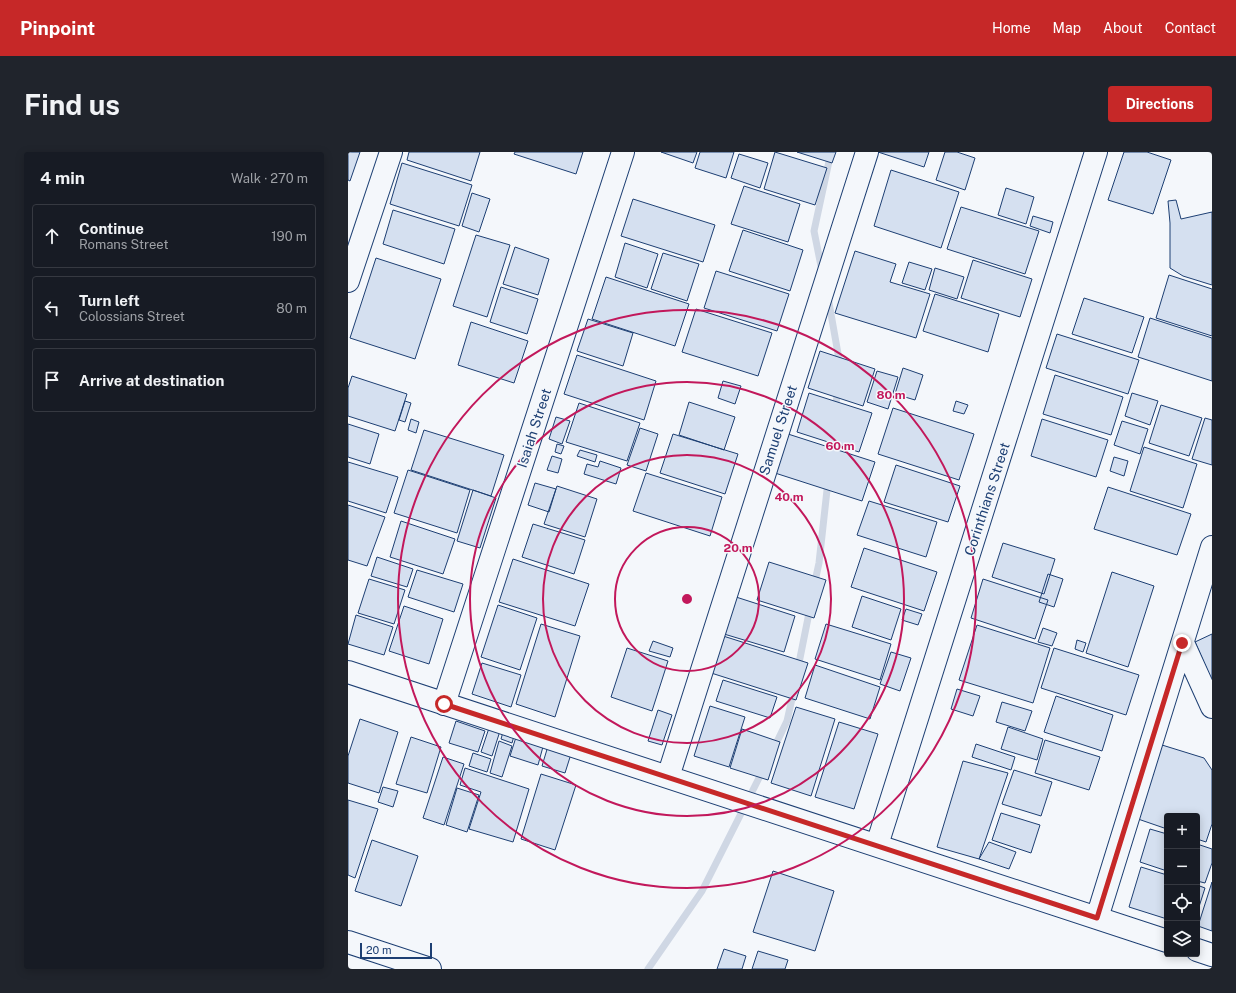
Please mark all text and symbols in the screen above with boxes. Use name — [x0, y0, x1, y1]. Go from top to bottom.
text: Pinpoint — [20, 17, 95, 39]
text: Home — [992, 20, 1031, 36]
text: Map — [1053, 20, 1081, 36]
text: About — [1103, 20, 1143, 36]
text: Contact — [1165, 20, 1216, 36]
button: Directions — [1108, 86, 1212, 122]
text: Find us — [24, 88, 120, 121]
text: 4 min — [40, 168, 85, 188]
text: Walk · 270 m — [231, 171, 308, 186]
text: Continue — [79, 220, 144, 237]
icon: ahead — [41, 225, 63, 247]
text: 190 m — [271, 229, 307, 244]
text: Romans Street — [79, 237, 168, 252]
text: Turn left — [79, 292, 140, 309]
icon: left — [41, 297, 63, 319]
text: 80 m — [276, 301, 307, 316]
text: Colossians Street — [79, 309, 185, 324]
icon: arrive — [41, 369, 63, 391]
text: Arrive at destination — [79, 372, 224, 389]
street label: Samuel Street — [756, 383, 800, 477]
street label: Isaiah Street — [514, 386, 554, 470]
text: 80 m — [876, 388, 906, 402]
text: 60 m — [825, 439, 855, 453]
street label: Corinthians Street — [961, 440, 1013, 558]
text: 40 m — [774, 490, 804, 504]
text: 20 m — [724, 541, 753, 555]
centre of rings — [680, 592, 694, 606]
route end — [1173, 634, 1191, 652]
route start — [435, 695, 453, 713]
map controls — [1164, 813, 1200, 957]
button: + — [1164, 813, 1200, 849]
button: − — [1164, 849, 1200, 885]
button: locate — [1164, 885, 1200, 921]
button: layers — [1164, 921, 1200, 957]
scale bar — [360, 941, 432, 960]
text: 20 m — [366, 944, 391, 956]

